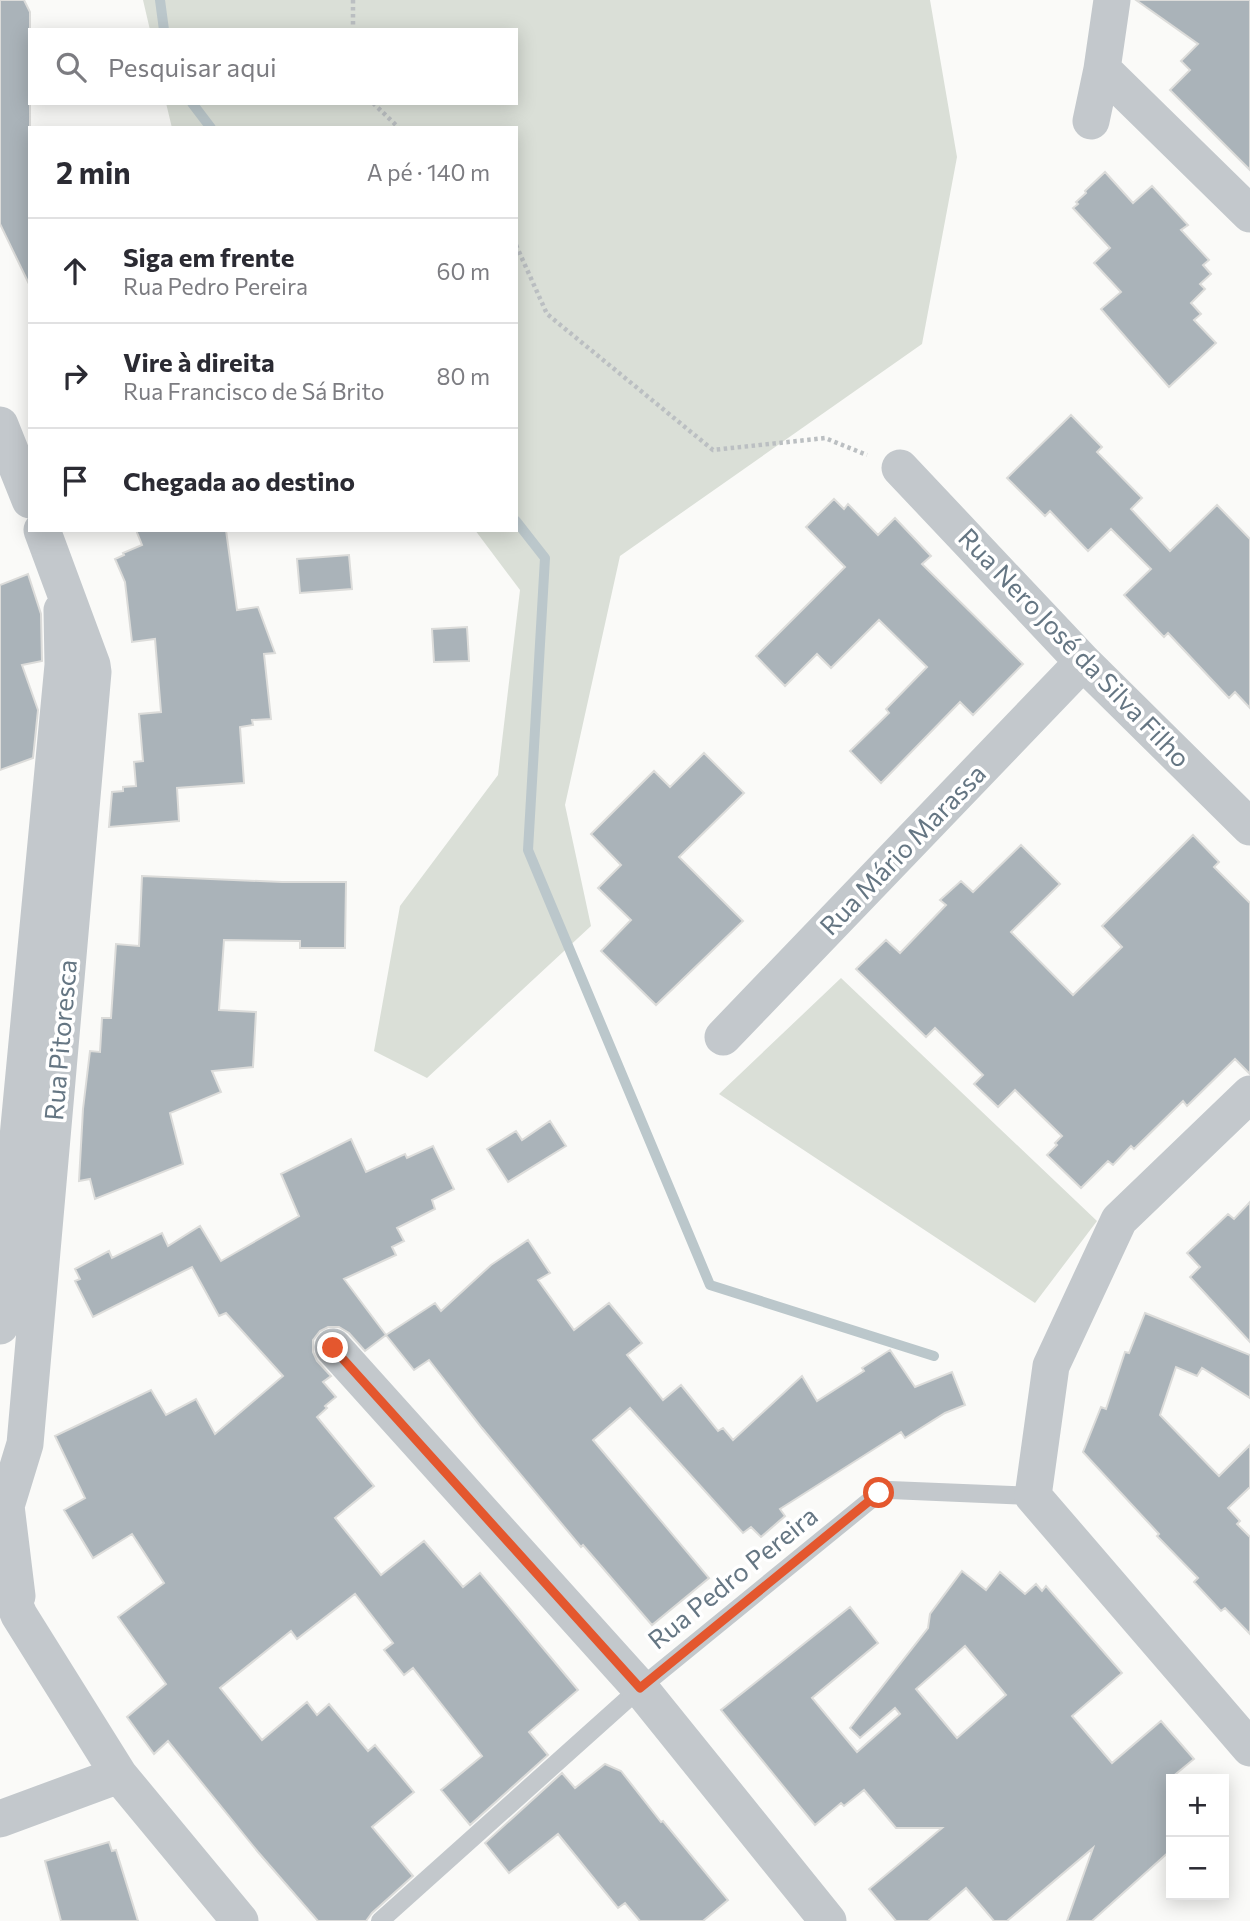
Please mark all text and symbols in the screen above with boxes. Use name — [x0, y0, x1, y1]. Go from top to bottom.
search box — [28, 28, 518, 105]
icon: search — [52, 48, 90, 86]
text: Pesquisar aqui — [108, 51, 277, 82]
text: 2 min — [56, 153, 131, 190]
text: A pé · 140 m — [367, 158, 490, 186]
text: Siga em frente — [123, 241, 294, 272]
icon: ahead — [56, 252, 94, 290]
text: 60 m — [437, 257, 490, 285]
text: Rua Pedro Pereira — [123, 272, 308, 300]
text: Vire à direita — [123, 346, 275, 377]
icon: right — [56, 357, 94, 395]
text: 80 m — [437, 362, 490, 390]
text: Rua Francisco de Sá Brito — [123, 377, 384, 405]
icon: arrive — [56, 462, 94, 500]
text: Chegada ao destino — [123, 465, 355, 496]
street label: Rua Nero José da Silva Filho — [953, 521, 1197, 773]
street label: Rua Mário Marassa — [813, 757, 991, 941]
street label: Rua Pitoresca — [37, 958, 82, 1122]
route end — [317, 1332, 348, 1363]
route start — [863, 1477, 894, 1508]
street label: Rua Pedro Pereira — [641, 1499, 823, 1655]
map controls — [1166, 1774, 1229, 1900]
button: + — [1166, 1774, 1229, 1837]
button: − — [1166, 1837, 1229, 1900]

